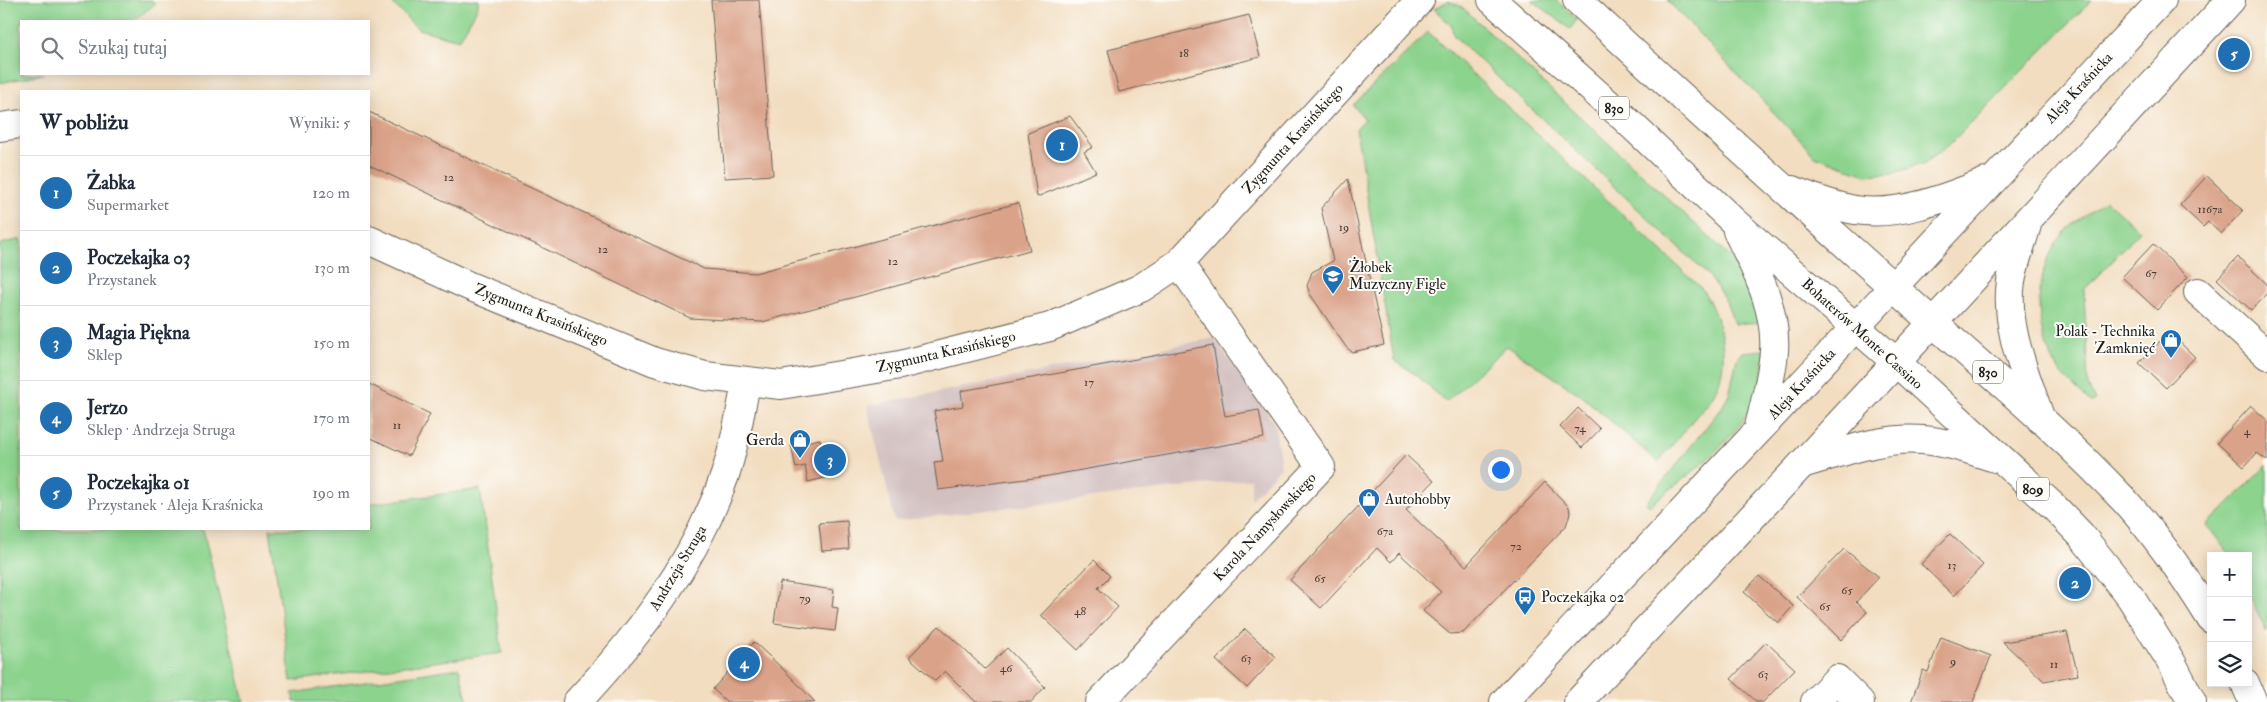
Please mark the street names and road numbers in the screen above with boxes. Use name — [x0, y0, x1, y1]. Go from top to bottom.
street label: Aleja Kraśnicka — [2040, 48, 2117, 128]
street label: Zygmunta Krasińskiego — [1238, 80, 1348, 198]
road number: 830 — [1599, 96, 1629, 120]
street label: Bohaterów Monte Cassino — [1797, 274, 1927, 394]
street label: Zygmunta Krasińskiego — [472, 280, 610, 350]
street label: Zygmunta Krasińskiego — [875, 327, 1017, 377]
street label: Aleja Kraśnicka — [1763, 344, 1840, 424]
road number: 830 — [1973, 361, 2003, 384]
street label: Karola Namysłowskiego — [1210, 469, 1320, 585]
road number: 809 — [2017, 478, 2049, 500]
street label: Andrzeja Struga — [644, 521, 711, 615]

